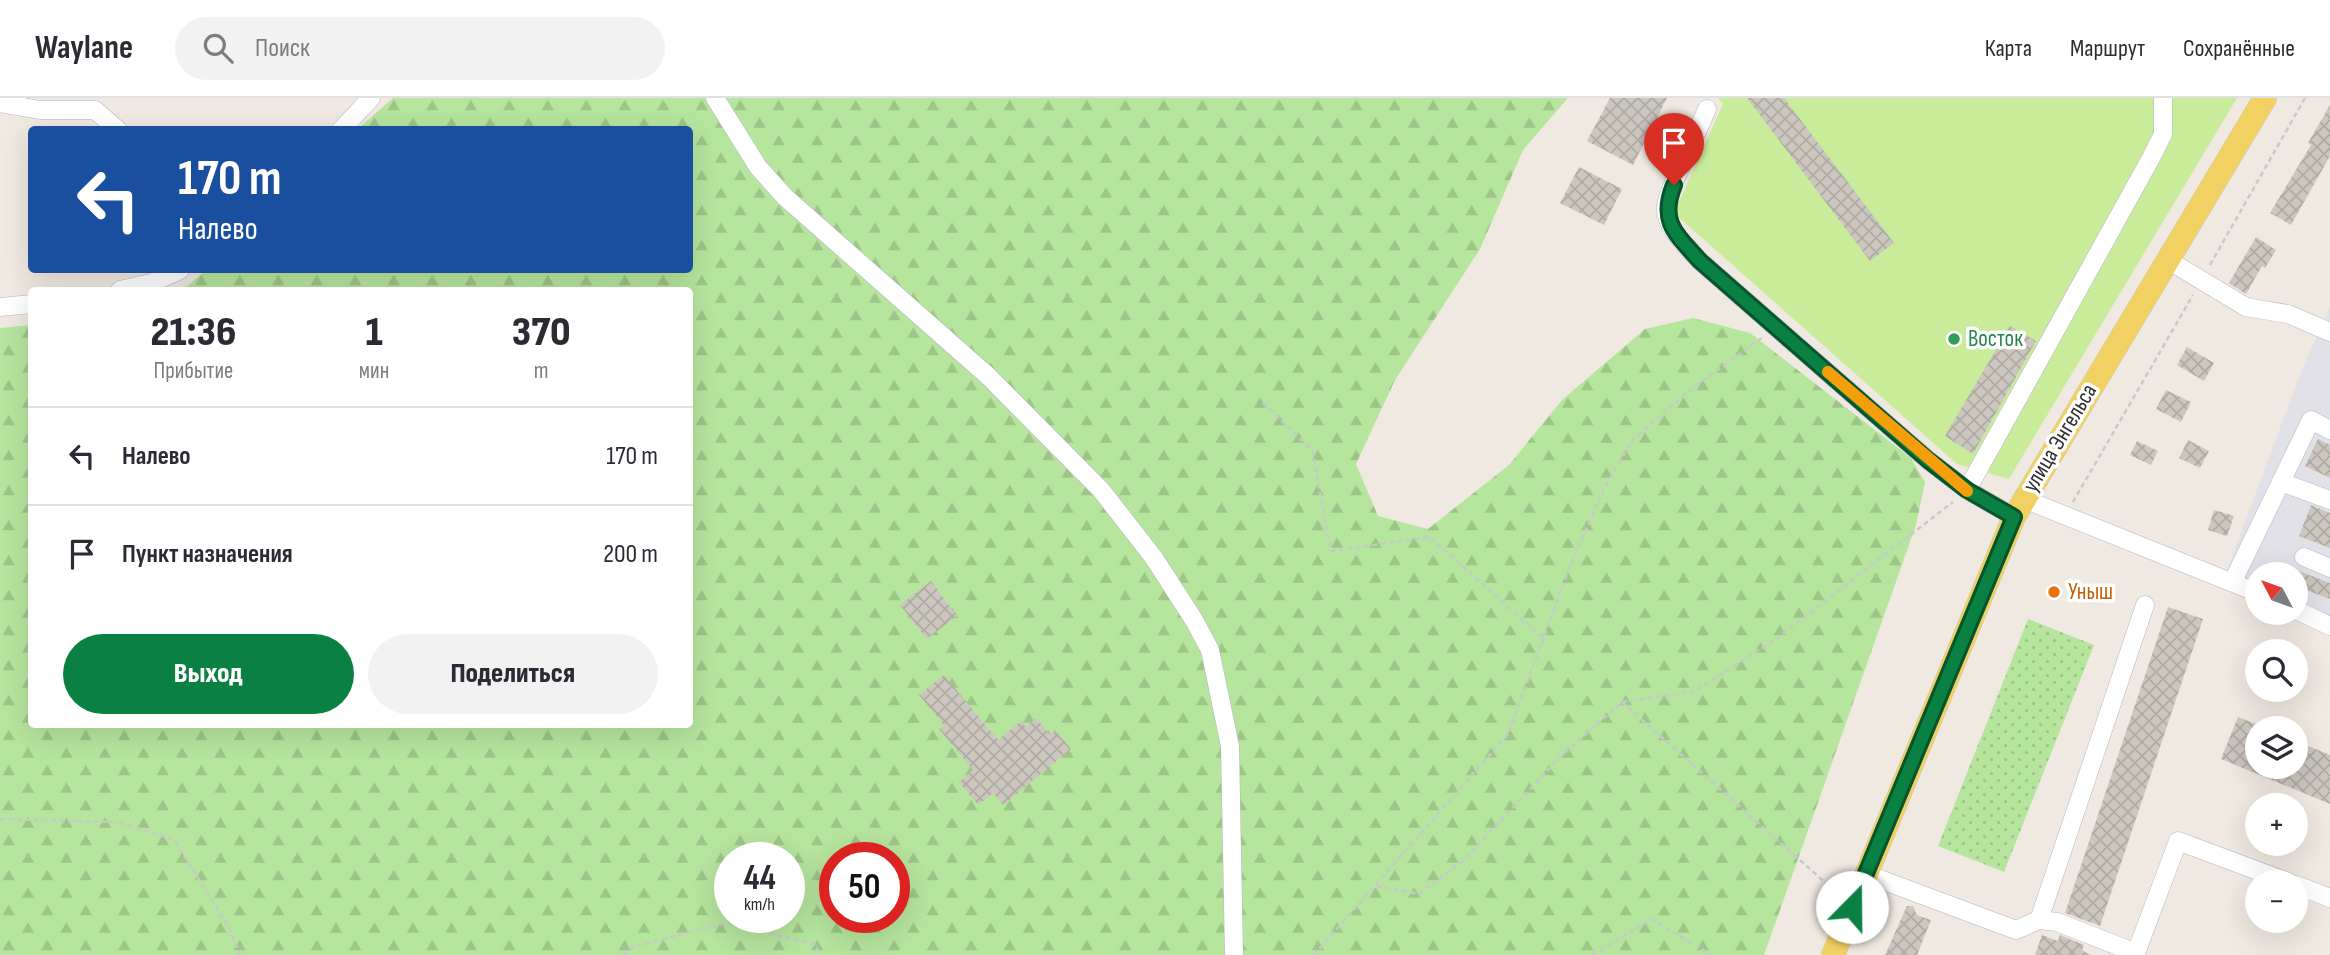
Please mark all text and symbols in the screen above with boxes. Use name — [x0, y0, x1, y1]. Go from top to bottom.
search box — [175, 17, 665, 80]
text: Waylane — [35, 28, 133, 68]
icon: search — [199, 29, 237, 67]
text: Поиск — [255, 33, 310, 64]
text: Карта — [1985, 34, 2032, 63]
text: Маршрут — [2070, 34, 2145, 63]
text: Сохранённые — [2183, 34, 2295, 63]
pin — [1644, 113, 1704, 185]
icon: arrive — [1655, 124, 1693, 162]
text: 170 m — [178, 150, 282, 209]
icon: left — [63, 154, 154, 245]
text: Налево — [178, 210, 258, 249]
text: 21:36 — [150, 307, 236, 358]
text: 1 — [365, 307, 383, 358]
text: 370 — [512, 307, 571, 358]
place label: Восток — [1968, 325, 2023, 353]
marker: Восток — [1946, 331, 1962, 347]
text: Прибытие — [154, 357, 233, 385]
text: мин — [359, 357, 389, 385]
text: m — [534, 357, 549, 385]
street label: улица Энгельса — [2017, 379, 2103, 497]
icon: left — [63, 437, 101, 475]
text: Налево — [122, 441, 191, 472]
text: 170 m — [606, 441, 658, 472]
icon: arrive — [63, 535, 101, 573]
text: Пункт назначения — [122, 539, 293, 570]
text: 200 m — [603, 539, 658, 570]
north arrow — [2245, 562, 2308, 625]
map controls — [2245, 562, 2308, 933]
place label: Уныш — [2068, 578, 2113, 606]
marker: Уныш — [2046, 584, 2062, 600]
button: Выход — [63, 634, 354, 714]
button: Поделиться — [368, 634, 658, 714]
button: search — [2245, 639, 2308, 702]
button: layers — [2245, 716, 2308, 779]
button: + — [2245, 793, 2308, 856]
speed limit sign: 50 — [819, 842, 910, 933]
text: 44 — [743, 857, 776, 900]
position arrow — [1815, 870, 1889, 944]
button: − — [2245, 870, 2308, 933]
text: km/h — [744, 894, 775, 915]

